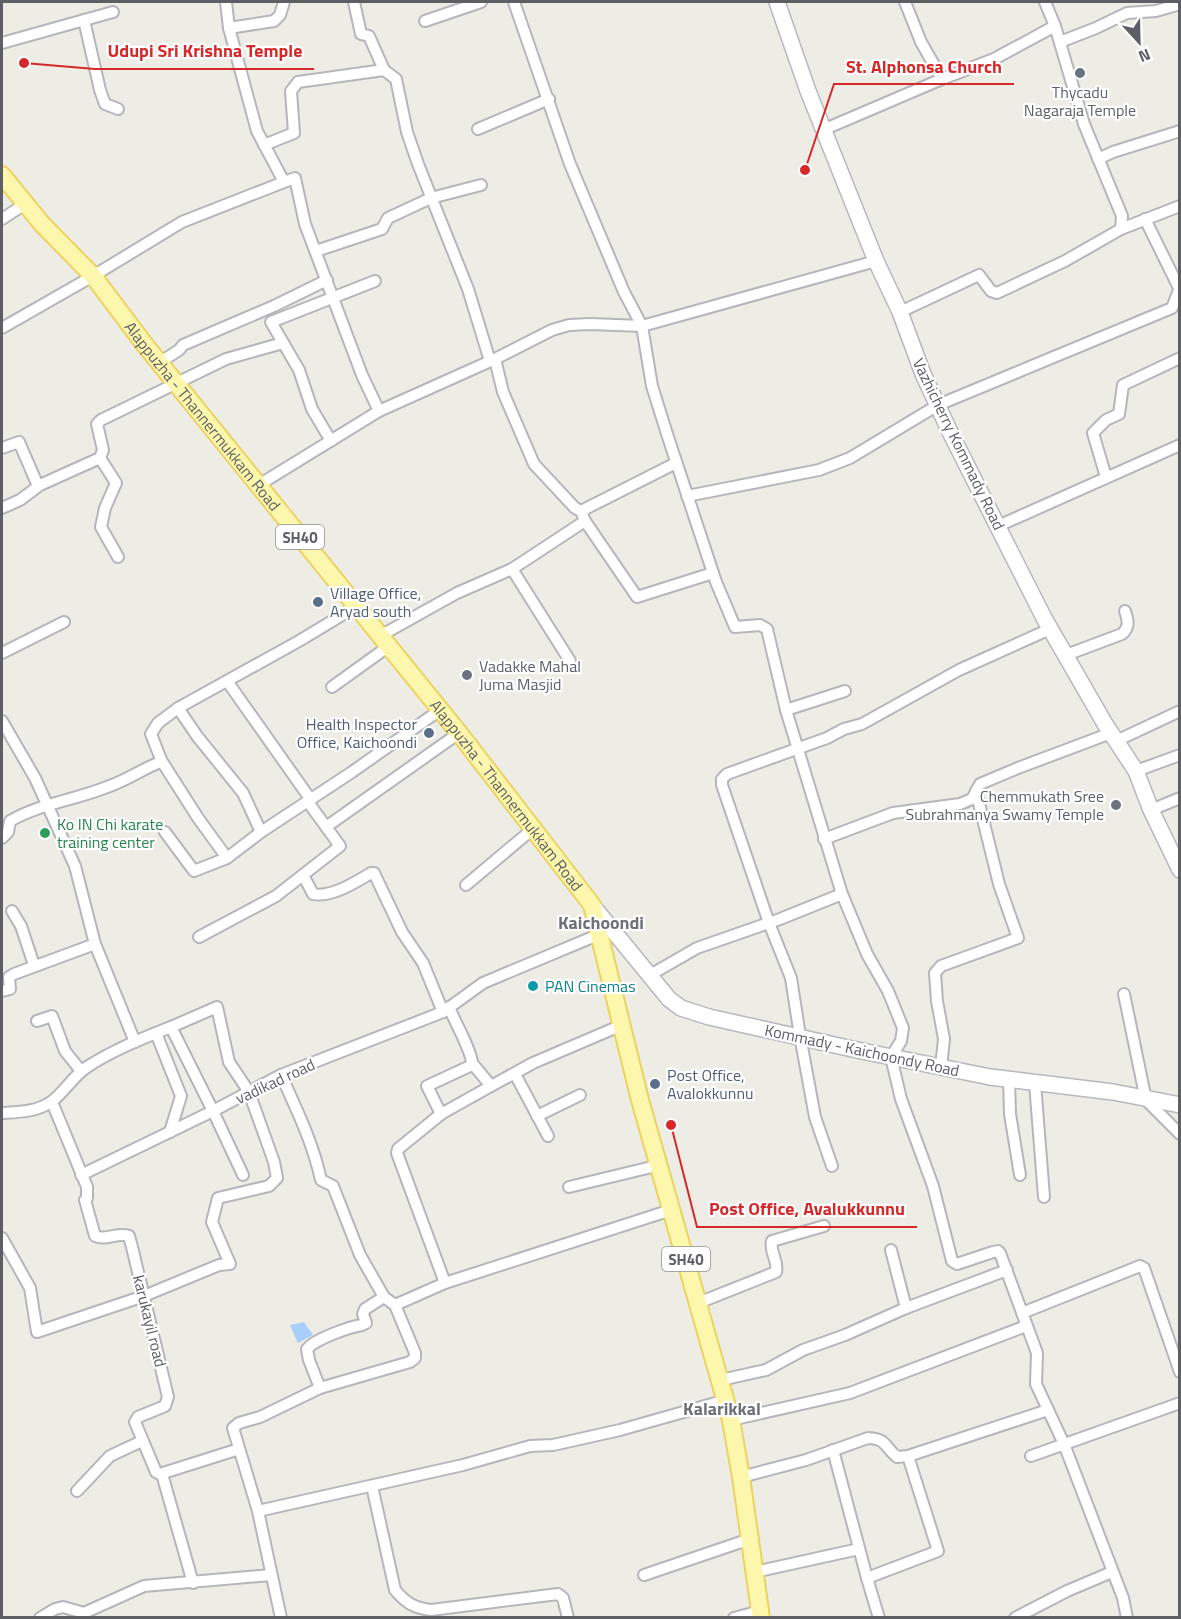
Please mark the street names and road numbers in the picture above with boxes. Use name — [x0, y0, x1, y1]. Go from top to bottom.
street label: Alappuzha - Thannermukkam Road — [119, 316, 287, 516]
street label: Vazhicherry Kommady Road — [907, 354, 1011, 534]
road number: SH40 — [276, 525, 324, 549]
street label: Alappuzha - Thannermukkam Road — [424, 694, 589, 896]
street label: Kommady - Kaichoondy Road — [762, 1018, 962, 1082]
street label: vadikad road — [231, 1052, 319, 1110]
road number: SH40 — [662, 1247, 710, 1271]
street label: karukayil road — [127, 1273, 173, 1369]

